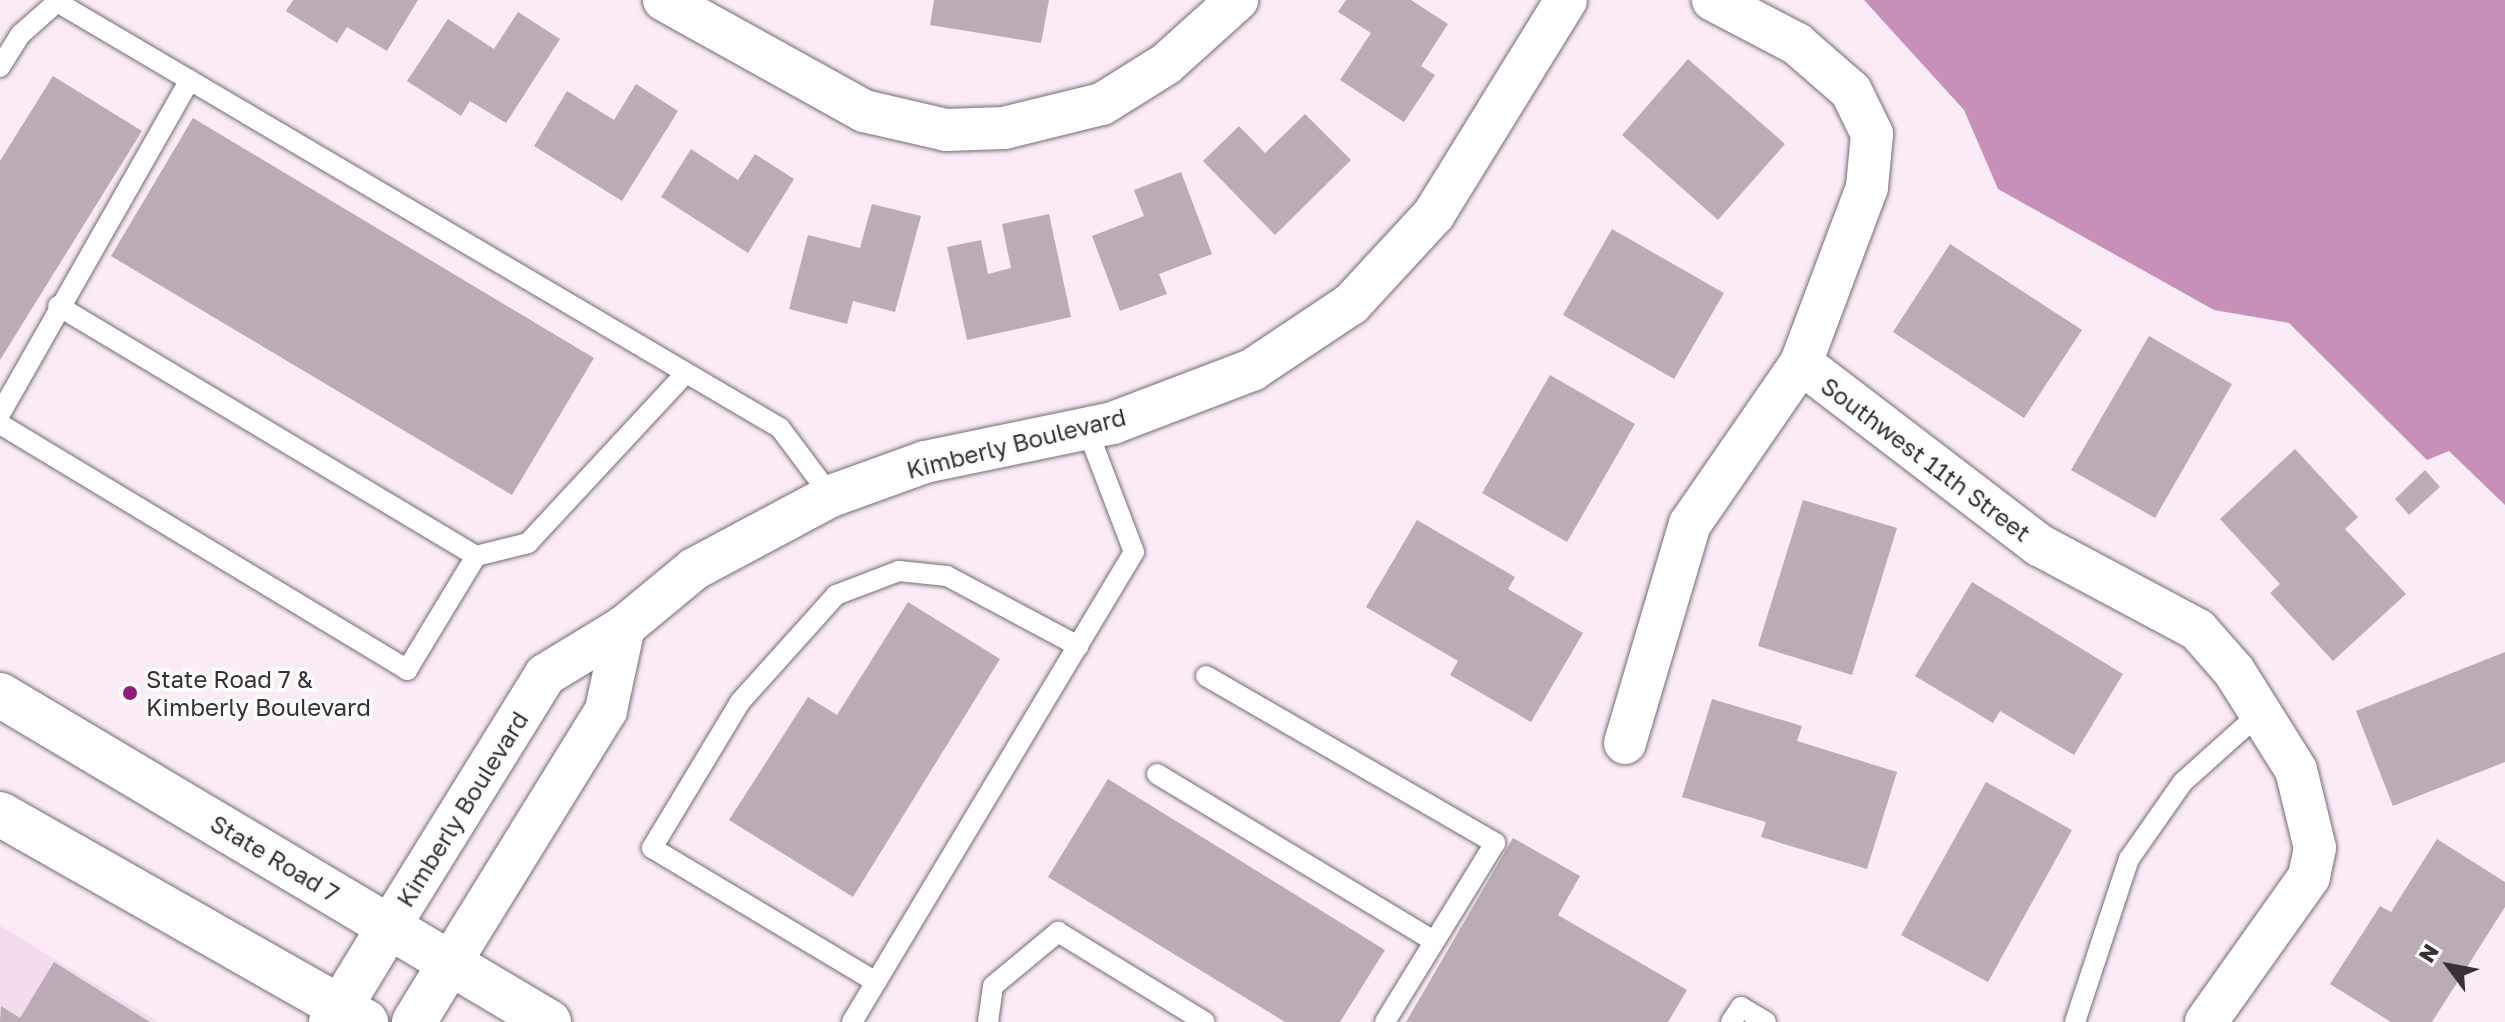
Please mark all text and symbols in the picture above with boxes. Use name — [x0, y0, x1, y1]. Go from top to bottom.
street label: Southwest 11th Street — [1816, 371, 2036, 547]
street label: Kimberly Boulevard — [903, 402, 1129, 484]
place label: State Road 7 & Kimberly Boulevard — [146, 665, 371, 721]
marker: State Road 7 & Kimberly Boulevard — [121, 684, 139, 702]
street label: Kimberly Boulevard — [390, 706, 534, 912]
street label: State Road 7 — [206, 808, 344, 908]
north arrow — [2409, 926, 2489, 1006]
text: N — [2412, 939, 2444, 967]

